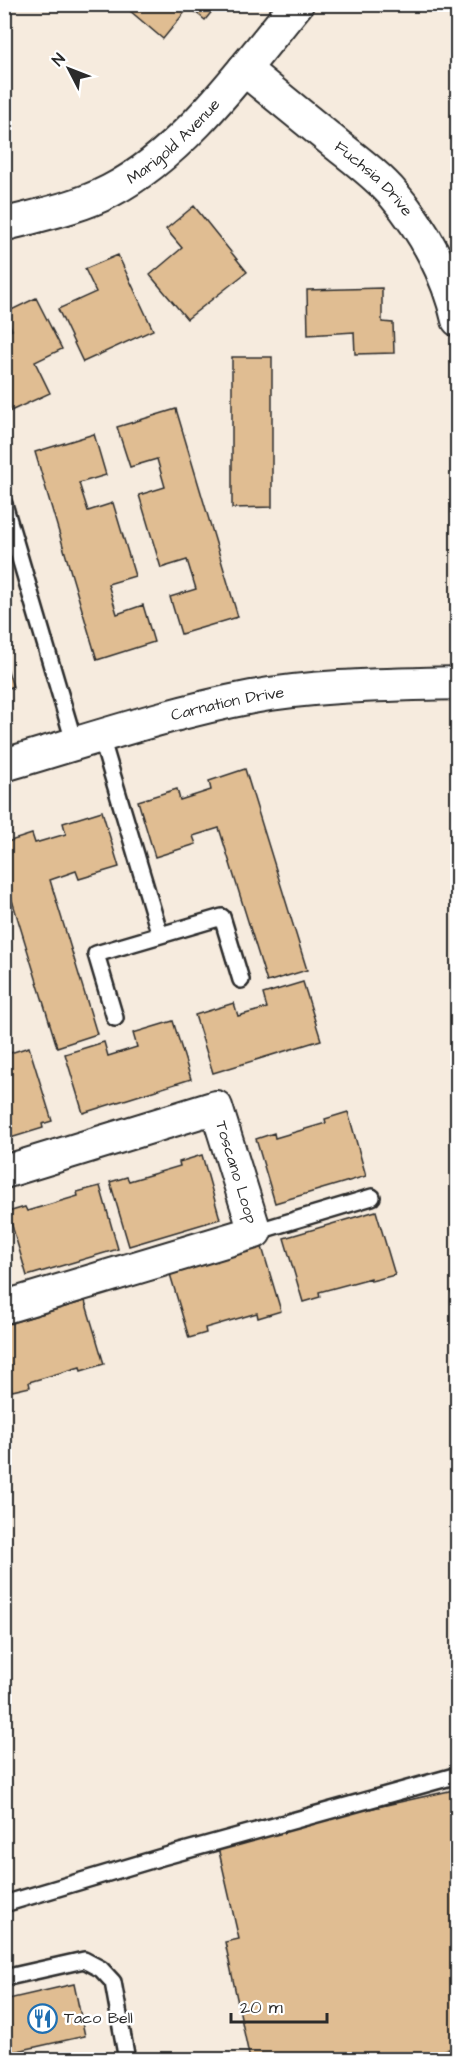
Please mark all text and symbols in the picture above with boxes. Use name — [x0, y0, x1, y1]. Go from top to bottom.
north arrow — [39, 39, 99, 99]
text: N — [47, 49, 70, 71]
street label: Marigold Avenue — [122, 94, 225, 190]
street label: Fuchsia Drive — [330, 136, 418, 221]
street label: Carnation Drive — [168, 681, 286, 726]
street label: Toscano Loop — [210, 1118, 263, 1226]
scale bar — [231, 1986, 327, 2024]
text: 20 m — [240, 1995, 283, 2020]
restaurant icon: Taco Bell — [27, 2002, 59, 2034]
place label: Taco Bell — [64, 2007, 133, 2029]

